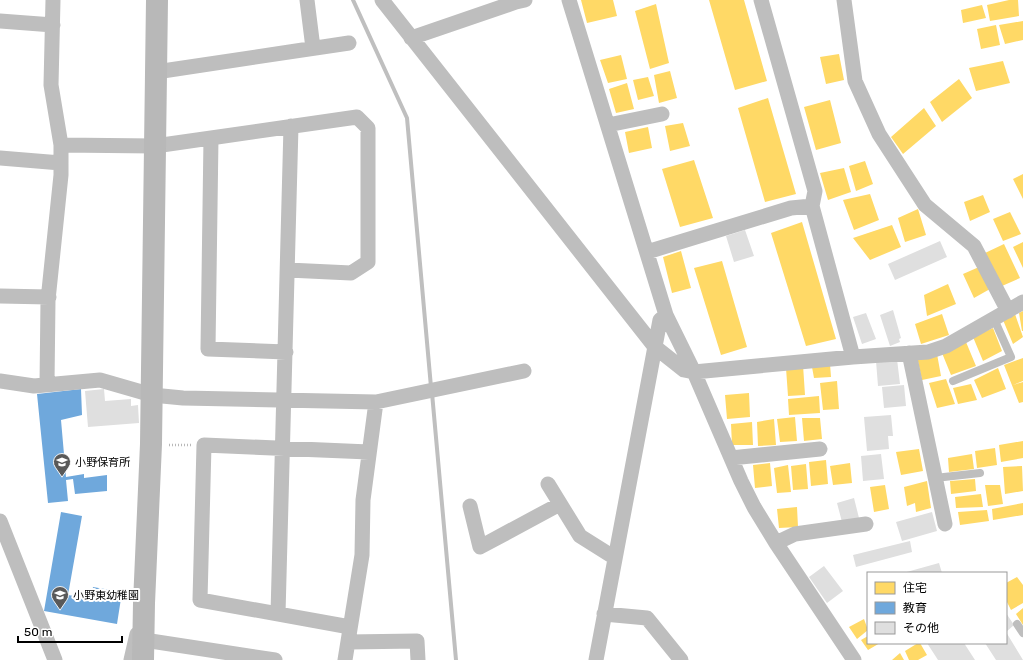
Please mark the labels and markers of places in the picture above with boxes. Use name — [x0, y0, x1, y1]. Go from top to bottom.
school or university icon: 小野保育所 — [52, 452, 72, 477]
place label: 小野保育所 — [75, 456, 131, 469]
school or university icon: 小野東幼稚園 — [50, 585, 70, 610]
place label: 小野東幼稚園 — [73, 589, 139, 602]

